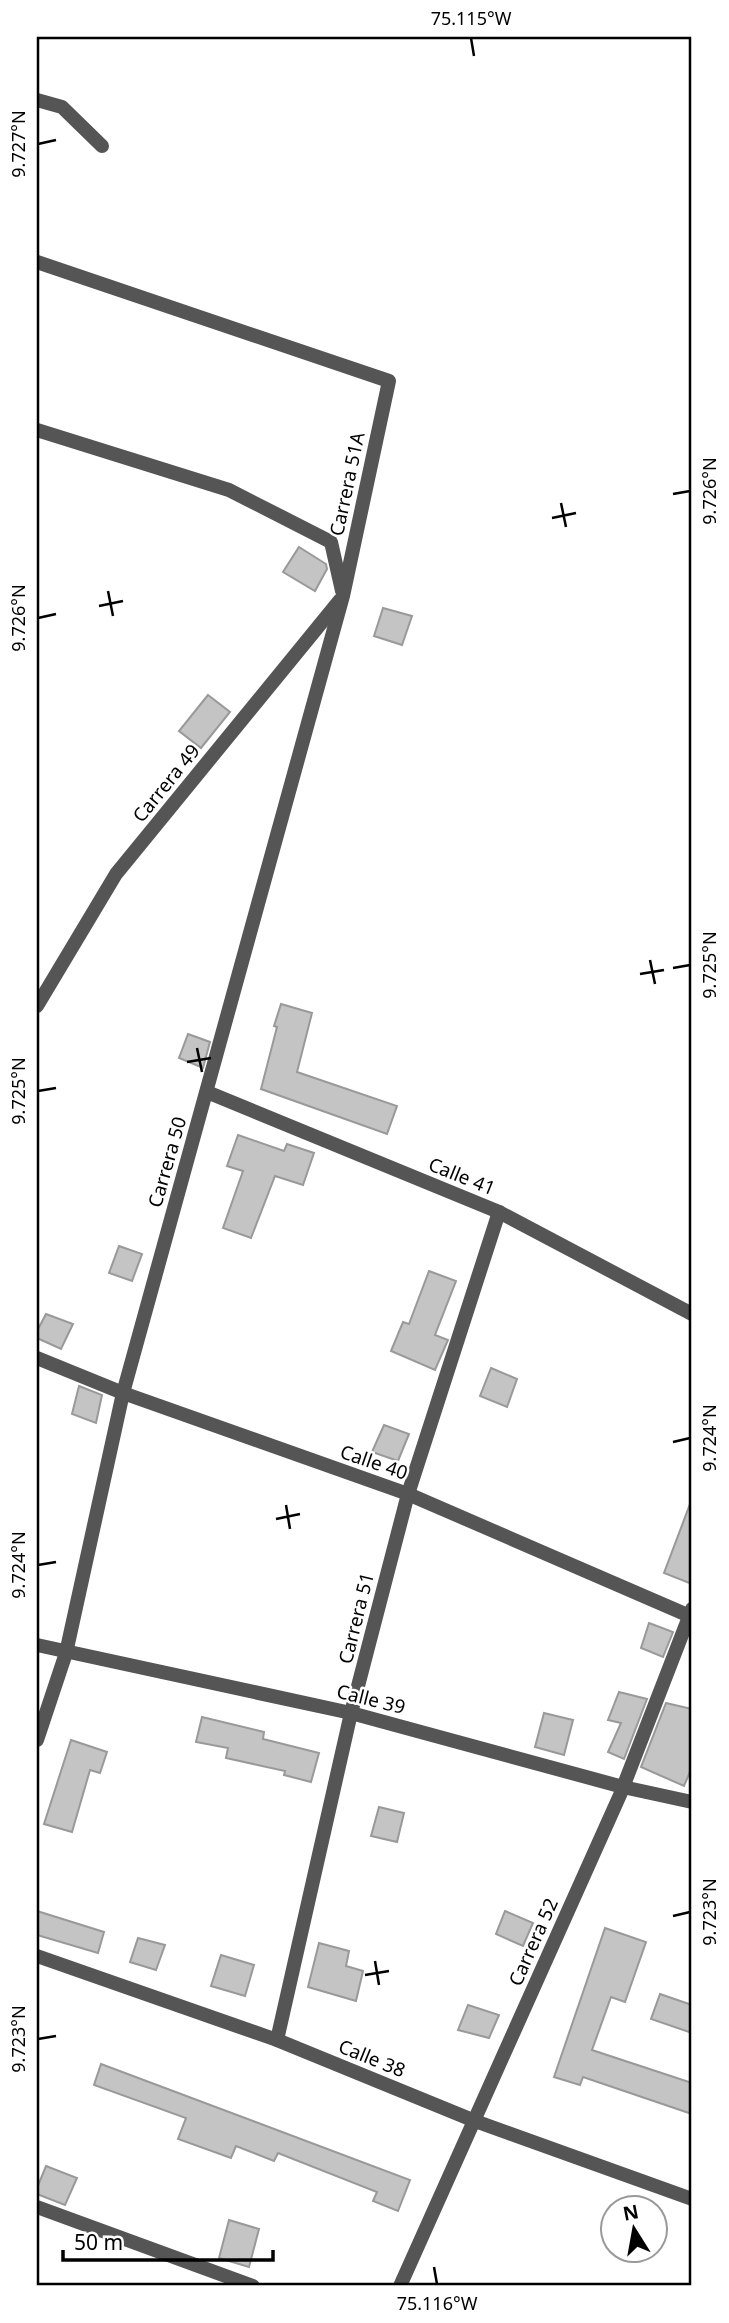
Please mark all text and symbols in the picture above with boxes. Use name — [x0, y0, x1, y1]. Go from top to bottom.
text: 75.115°W — [431, 6, 512, 30]
text: 9.727°N — [6, 110, 30, 178]
street label: Carrera 51A — [323, 429, 371, 538]
text: 9.726°N — [697, 457, 721, 525]
text: 9.726°N — [6, 584, 30, 652]
street label: Carrera 49 — [126, 738, 206, 828]
text: 9.725°N — [697, 931, 721, 999]
text: 9.725°N — [6, 1057, 30, 1125]
street label: Carrera 50 — [142, 1113, 192, 1211]
street label: Calle 41 — [425, 1151, 499, 1201]
text: 9.724°N — [697, 1404, 721, 1472]
street label: Calle 40 — [337, 1438, 411, 1486]
text: 9.724°N — [6, 1531, 30, 1599]
street label: Carrera 51 — [332, 1569, 380, 1667]
street label: Calle 39 — [334, 1678, 408, 1720]
text: 9.723°N — [697, 1878, 721, 1946]
street label: Carrera 52 — [502, 1894, 564, 1990]
text: 9.723°N — [6, 2005, 30, 2073]
street label: Calle 38 — [335, 2033, 409, 2083]
north arrow — [600, 2194, 670, 2264]
text: N — [621, 2198, 641, 2227]
scale bar — [63, 2218, 273, 2262]
text: 50 m — [74, 2228, 123, 2256]
text: 75.116°W — [397, 2291, 478, 2315]

